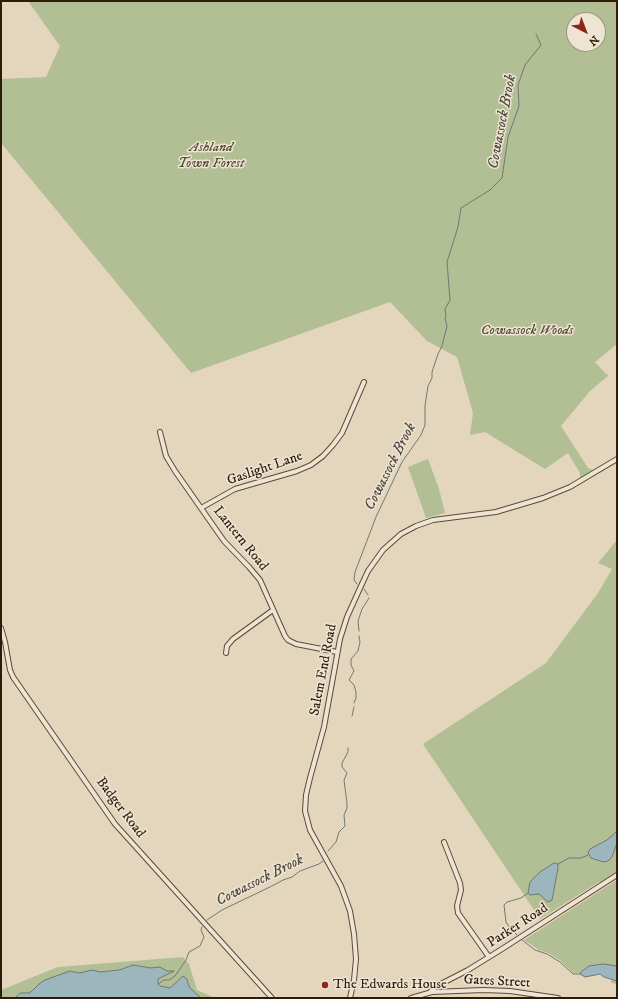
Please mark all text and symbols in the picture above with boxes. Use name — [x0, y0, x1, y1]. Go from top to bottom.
north arrow — [566, 12, 606, 52]
text: N — [585, 32, 601, 48]
water label: Cowassock Brook — [485, 73, 521, 171]
park label: Ashland Town Forest — [178, 140, 244, 172]
park label: Cowassock Woods — [481, 323, 573, 339]
water label: Cowassock Brook — [361, 420, 421, 514]
street label: Gaslight Lane — [225, 448, 305, 490]
street label: Lantern Road — [209, 503, 271, 575]
street label: Salem End Road — [307, 623, 341, 717]
street label: Badger Road — [92, 774, 148, 842]
water label: Cowassock Brook — [213, 851, 307, 911]
street label: Parker Road — [484, 900, 552, 952]
street label: Gates Street — [463, 972, 531, 992]
place label: The Edwards House — [333, 977, 447, 993]
marker: The Edwards House — [320, 980, 330, 990]

